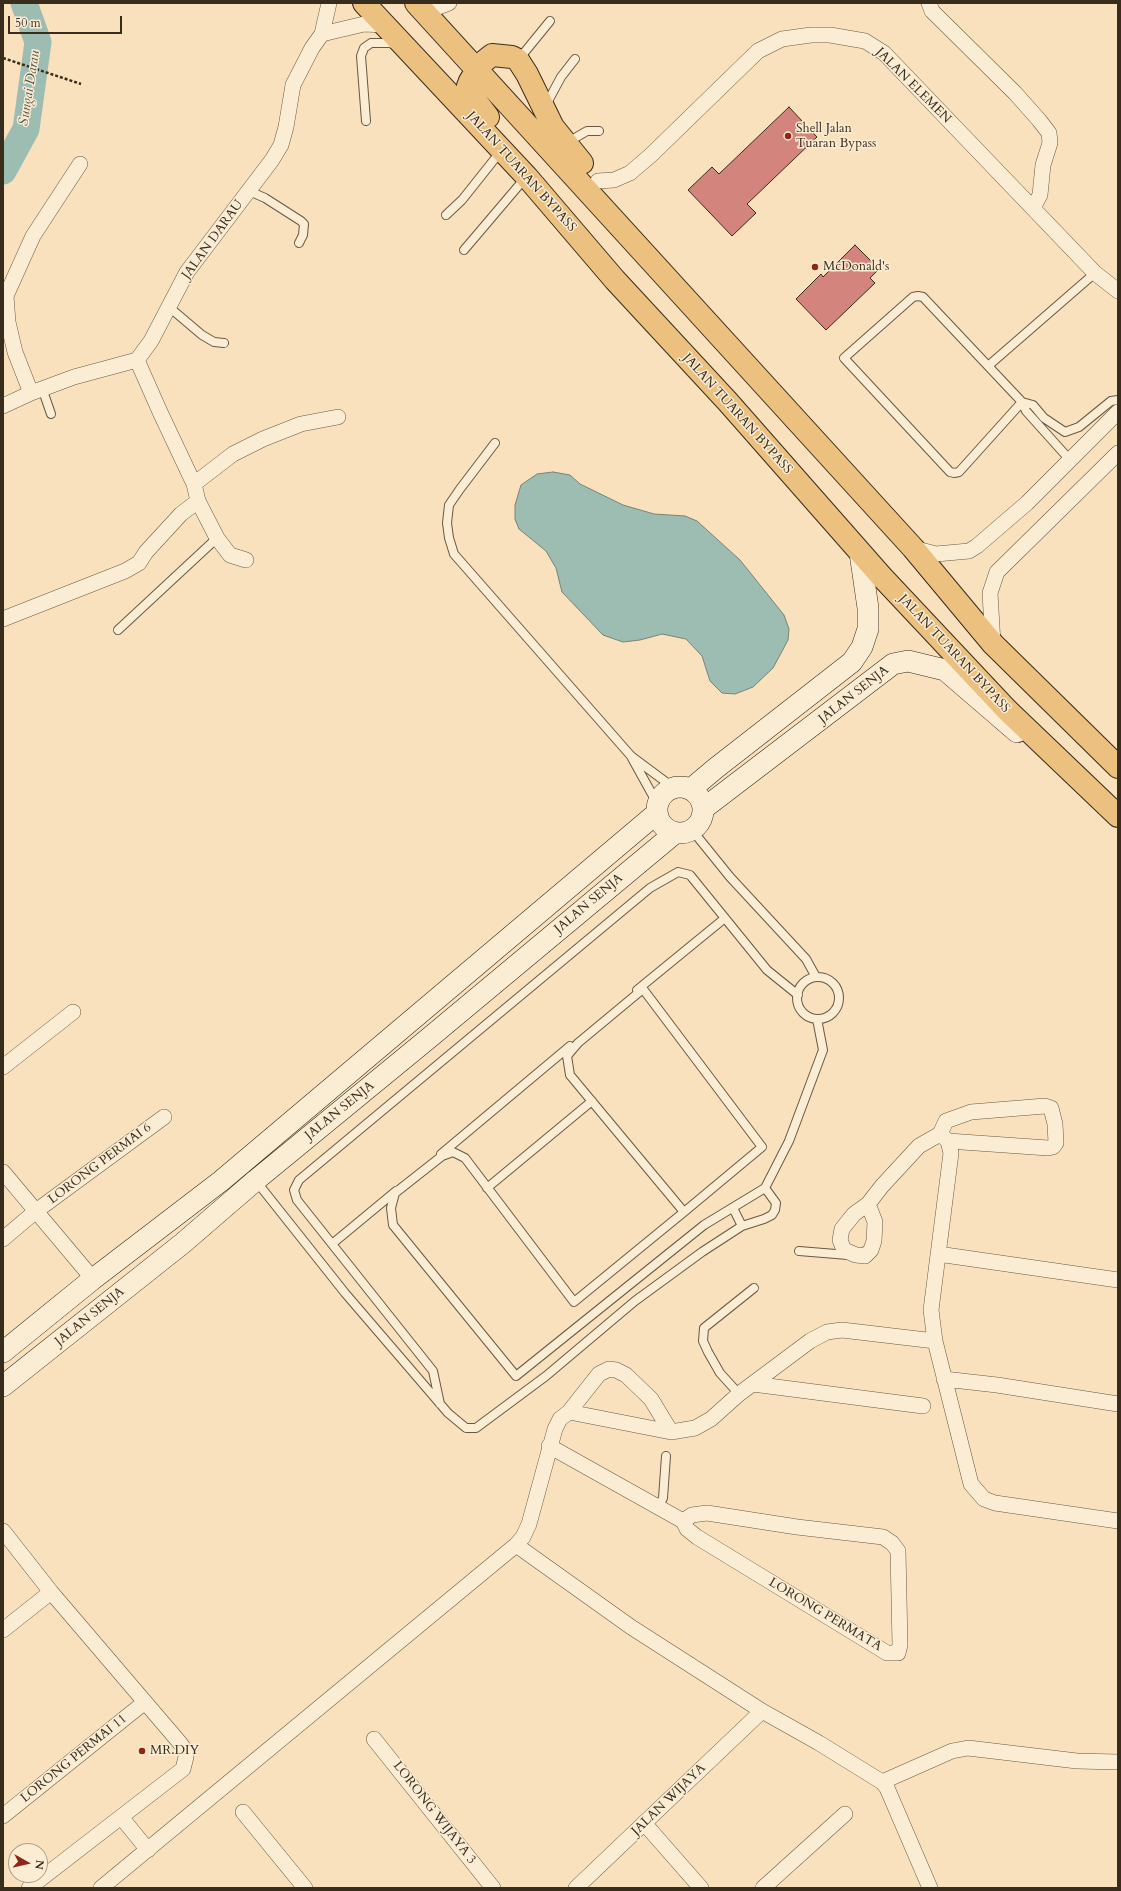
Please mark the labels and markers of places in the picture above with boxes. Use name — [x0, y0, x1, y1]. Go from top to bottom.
place label: Shell Jalan Tuaran Bypass — [796, 121, 876, 152]
marker: Shell Jalan Tuaran Bypass — [783, 131, 793, 141]
place label: McDonald's — [823, 259, 889, 275]
marker: McDonald's — [810, 262, 820, 272]
place label: MR.DIY — [150, 1743, 199, 1759]
marker: MR.DIY — [137, 1746, 147, 1756]

